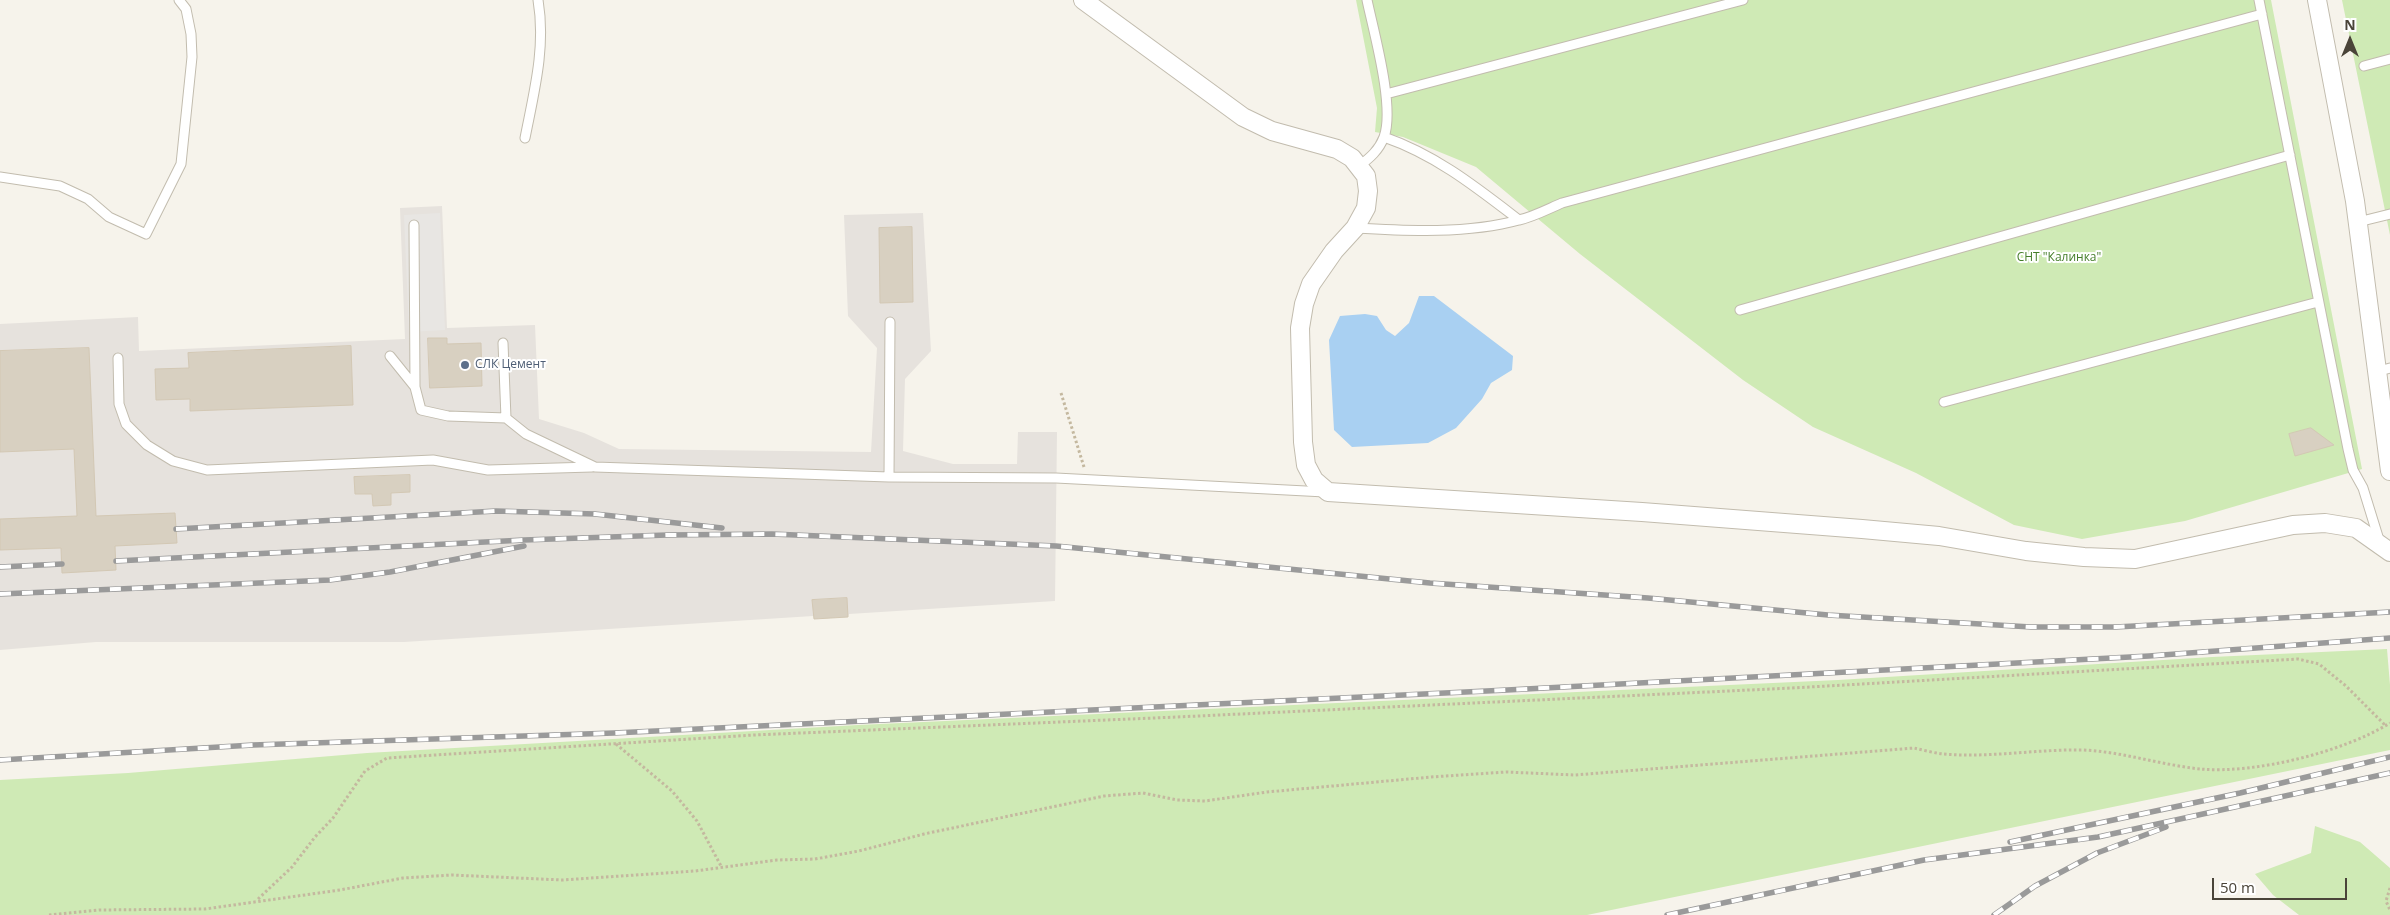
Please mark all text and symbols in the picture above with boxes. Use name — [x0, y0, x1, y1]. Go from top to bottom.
north arrow — [2325, 15, 2375, 65]
text: N — [2344, 15, 2356, 34]
park label: СНТ "Калинка" — [2017, 251, 2101, 265]
place label: СЛК Цемент — [475, 358, 546, 372]
marker: СЛК Цемент — [459, 359, 471, 371]
scale bar — [2215, 868, 2350, 900]
text: 50 m — [2220, 877, 2255, 897]

